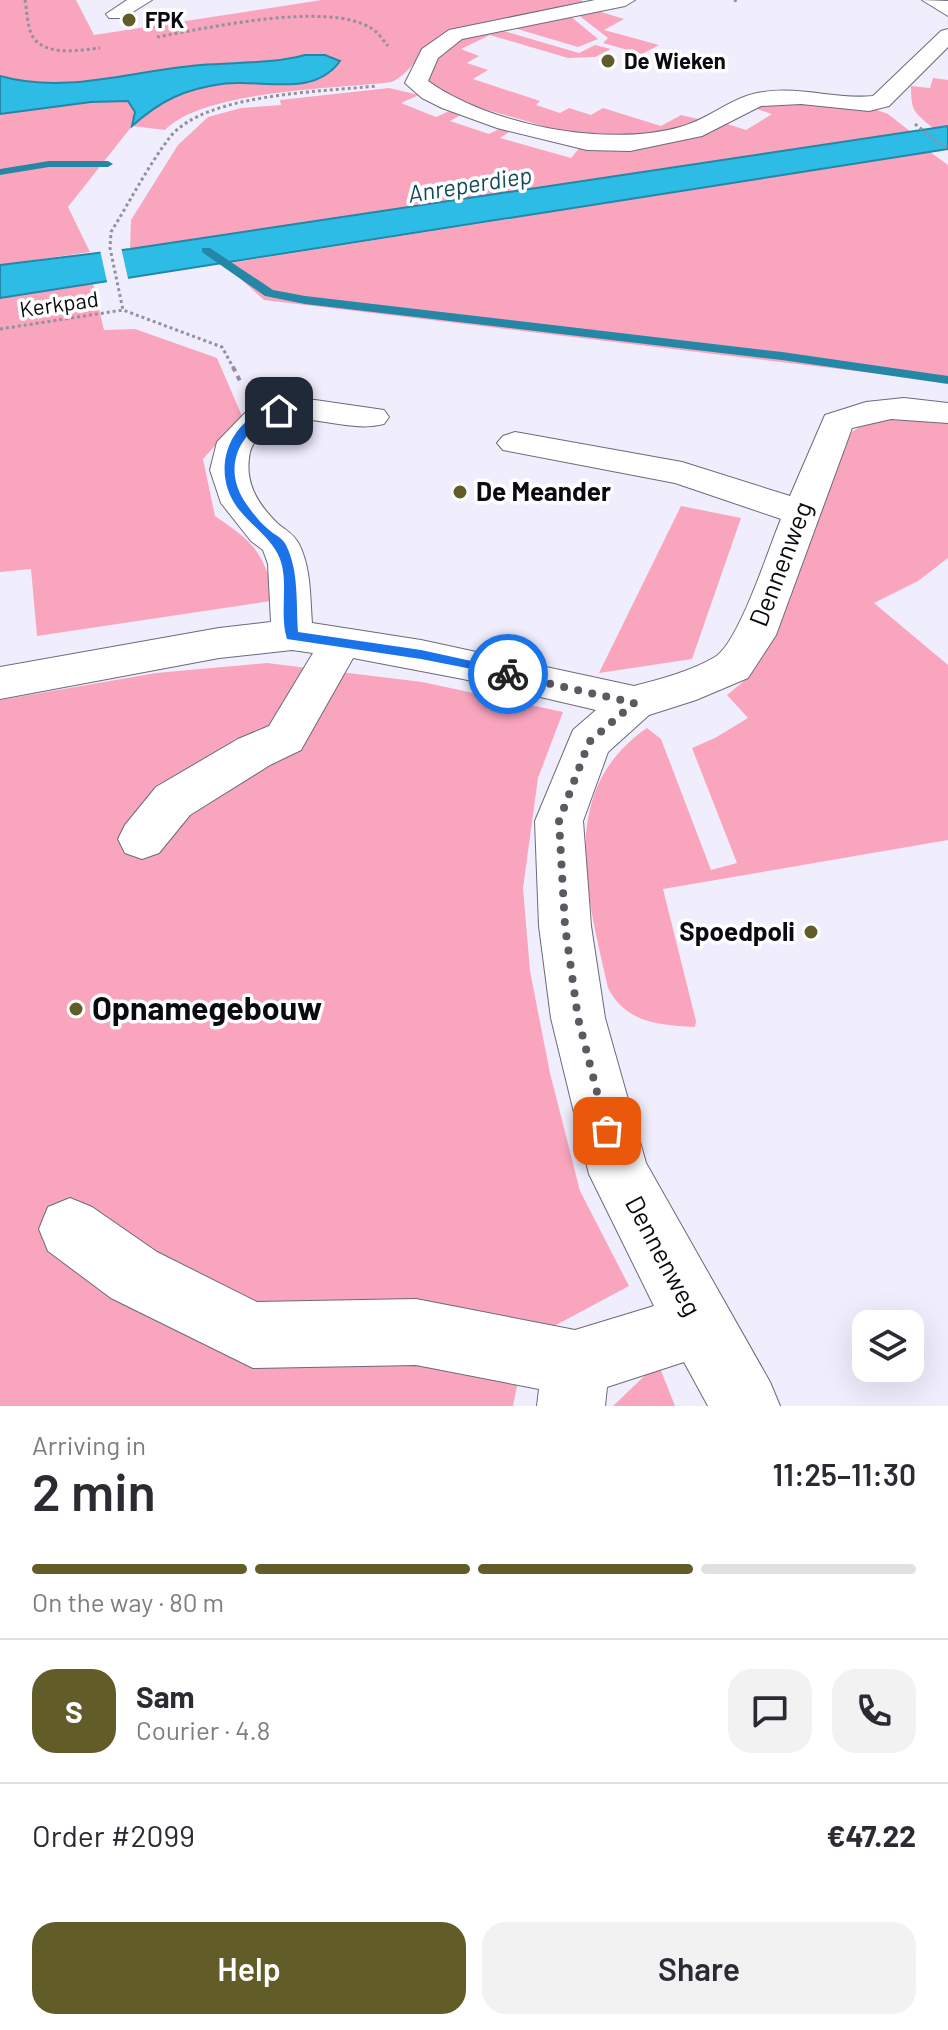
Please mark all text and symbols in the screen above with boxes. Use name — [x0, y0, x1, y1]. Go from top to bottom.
place label: FPK — [145, 6, 184, 32]
marker: FPK — [120, 11, 138, 29]
place label: De Wieken — [624, 47, 726, 73]
marker: De Wieken — [599, 52, 617, 70]
water label: Anreperdiep — [406, 159, 534, 208]
street label: Kerkpad — [18, 285, 100, 321]
pin — [245, 377, 313, 445]
icon: home — [257, 389, 301, 433]
place label: De Meander — [476, 475, 611, 506]
marker: De Meander — [451, 483, 469, 501]
street label: Dennenweg — [742, 497, 818, 630]
courier — [468, 634, 548, 714]
icon: bike — [486, 652, 530, 696]
place label: Spoedpoli — [679, 915, 795, 946]
marker: Spoedpoli — [802, 923, 820, 941]
place label: Opnamegebouw — [92, 988, 322, 1026]
marker: Opnamegebouw — [67, 1000, 85, 1018]
pin — [573, 1097, 641, 1165]
icon: bag — [585, 1109, 629, 1153]
street label: Dennenweg — [620, 1190, 709, 1321]
map controls — [852, 1310, 924, 1382]
button: layers — [852, 1310, 924, 1382]
text: Arriving in — [32, 1429, 146, 1460]
text: 11:25–11:30 — [773, 1456, 916, 1492]
text: 2 min — [32, 1459, 156, 1521]
text: On the way · 80 m — [32, 1586, 224, 1617]
button: chat — [728, 1669, 812, 1753]
button: phone — [832, 1669, 916, 1753]
text: Sam — [136, 1678, 195, 1714]
text: S — [65, 1693, 83, 1729]
text: Courier · 4.8 — [136, 1714, 270, 1745]
text: Order #2099 — [32, 1817, 195, 1853]
text: €47.22 — [826, 1817, 916, 1853]
button: Help — [32, 1922, 466, 2014]
button: Share — [482, 1922, 916, 2014]

